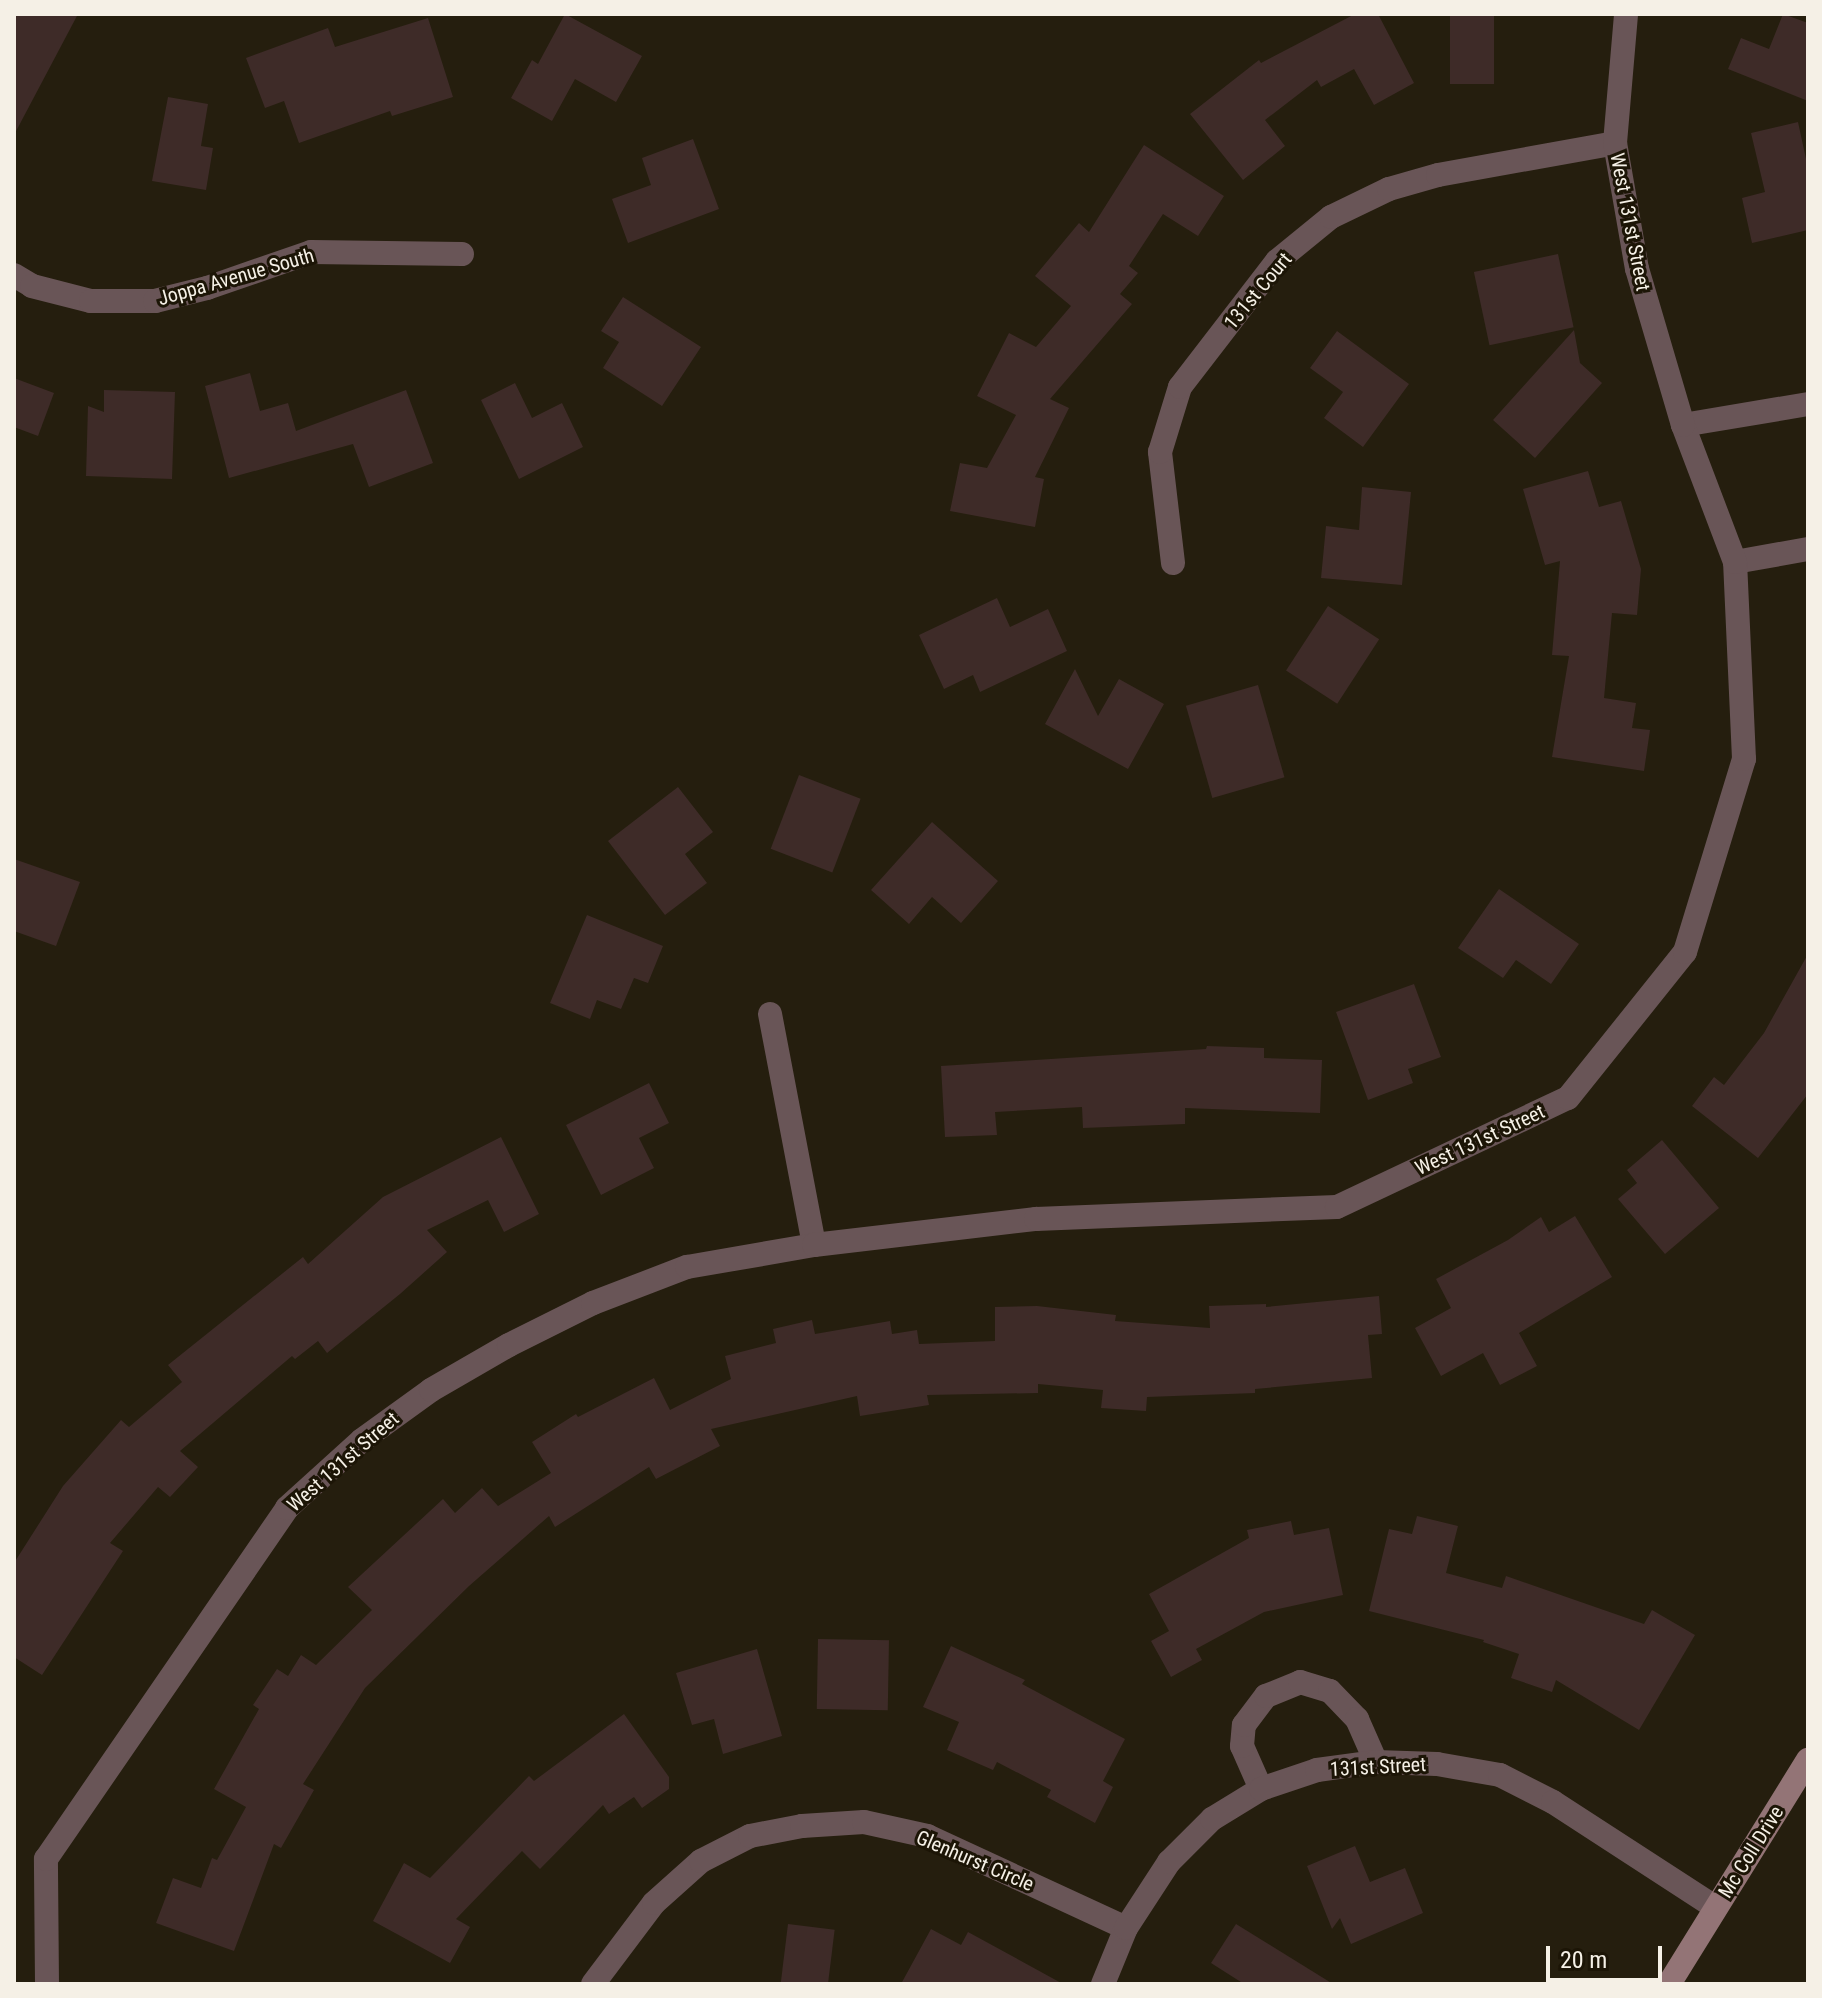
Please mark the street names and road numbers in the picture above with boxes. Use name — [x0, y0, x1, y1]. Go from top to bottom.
street label: West 131st Street — [1605, 151, 1655, 293]
street label: Joppa Avenue South — [155, 243, 317, 311]
street label: 131st Court — [1219, 248, 1297, 334]
street label: West 131st Street — [1411, 1100, 1549, 1180]
street label: West 131st Street — [282, 1407, 404, 1517]
street label: 131st Street — [1329, 1753, 1427, 1781]
street label: Mc Coll Drive — [1713, 1802, 1789, 1902]
street label: Glenhurst Circle — [913, 1825, 1037, 1897]

